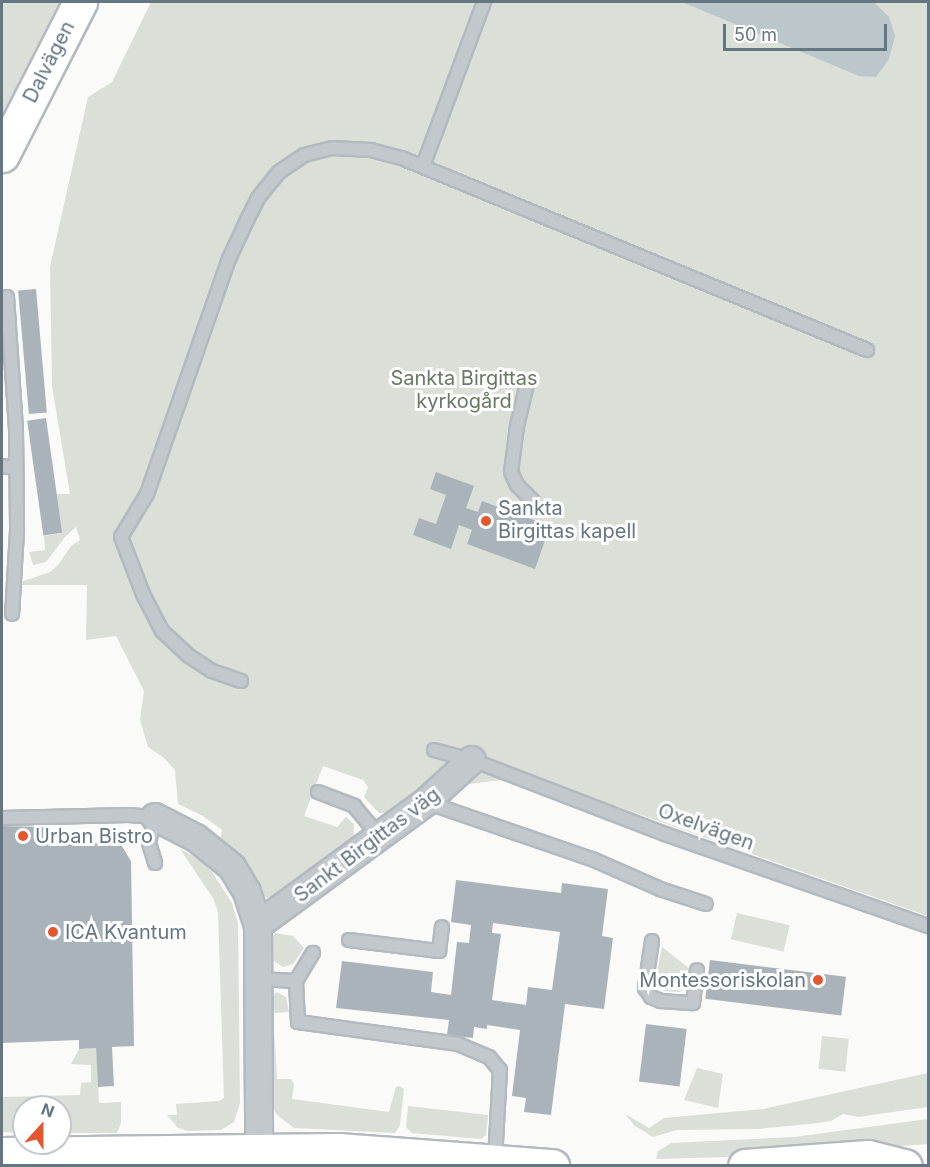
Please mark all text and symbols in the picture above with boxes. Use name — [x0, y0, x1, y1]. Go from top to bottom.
scale bar — [726, 12, 890, 50]
street label: Dalvägen — [18, 17, 80, 107]
text: 50 m — [734, 24, 777, 45]
park label: Sankta Birgittas kyrkogård — [390, 367, 538, 414]
place label: Sankta Birgittas kapell — [498, 497, 636, 544]
marker: Sankta Birgittas kapell — [479, 514, 493, 528]
street label: Sankt Birgittas väg — [289, 782, 445, 908]
street label: Oxelvägen — [655, 799, 757, 855]
place label: Urban Bistro — [35, 824, 153, 848]
marker: Urban Bistro — [16, 829, 30, 843]
place label: ICA Kvantum — [65, 920, 187, 944]
marker: ICA Kvantum — [46, 925, 60, 939]
place label: Montessoriskolan — [639, 968, 806, 992]
marker: Montessoriskolan — [811, 973, 825, 987]
north arrow — [12, 1095, 72, 1155]
text: N — [38, 1099, 57, 1122]

